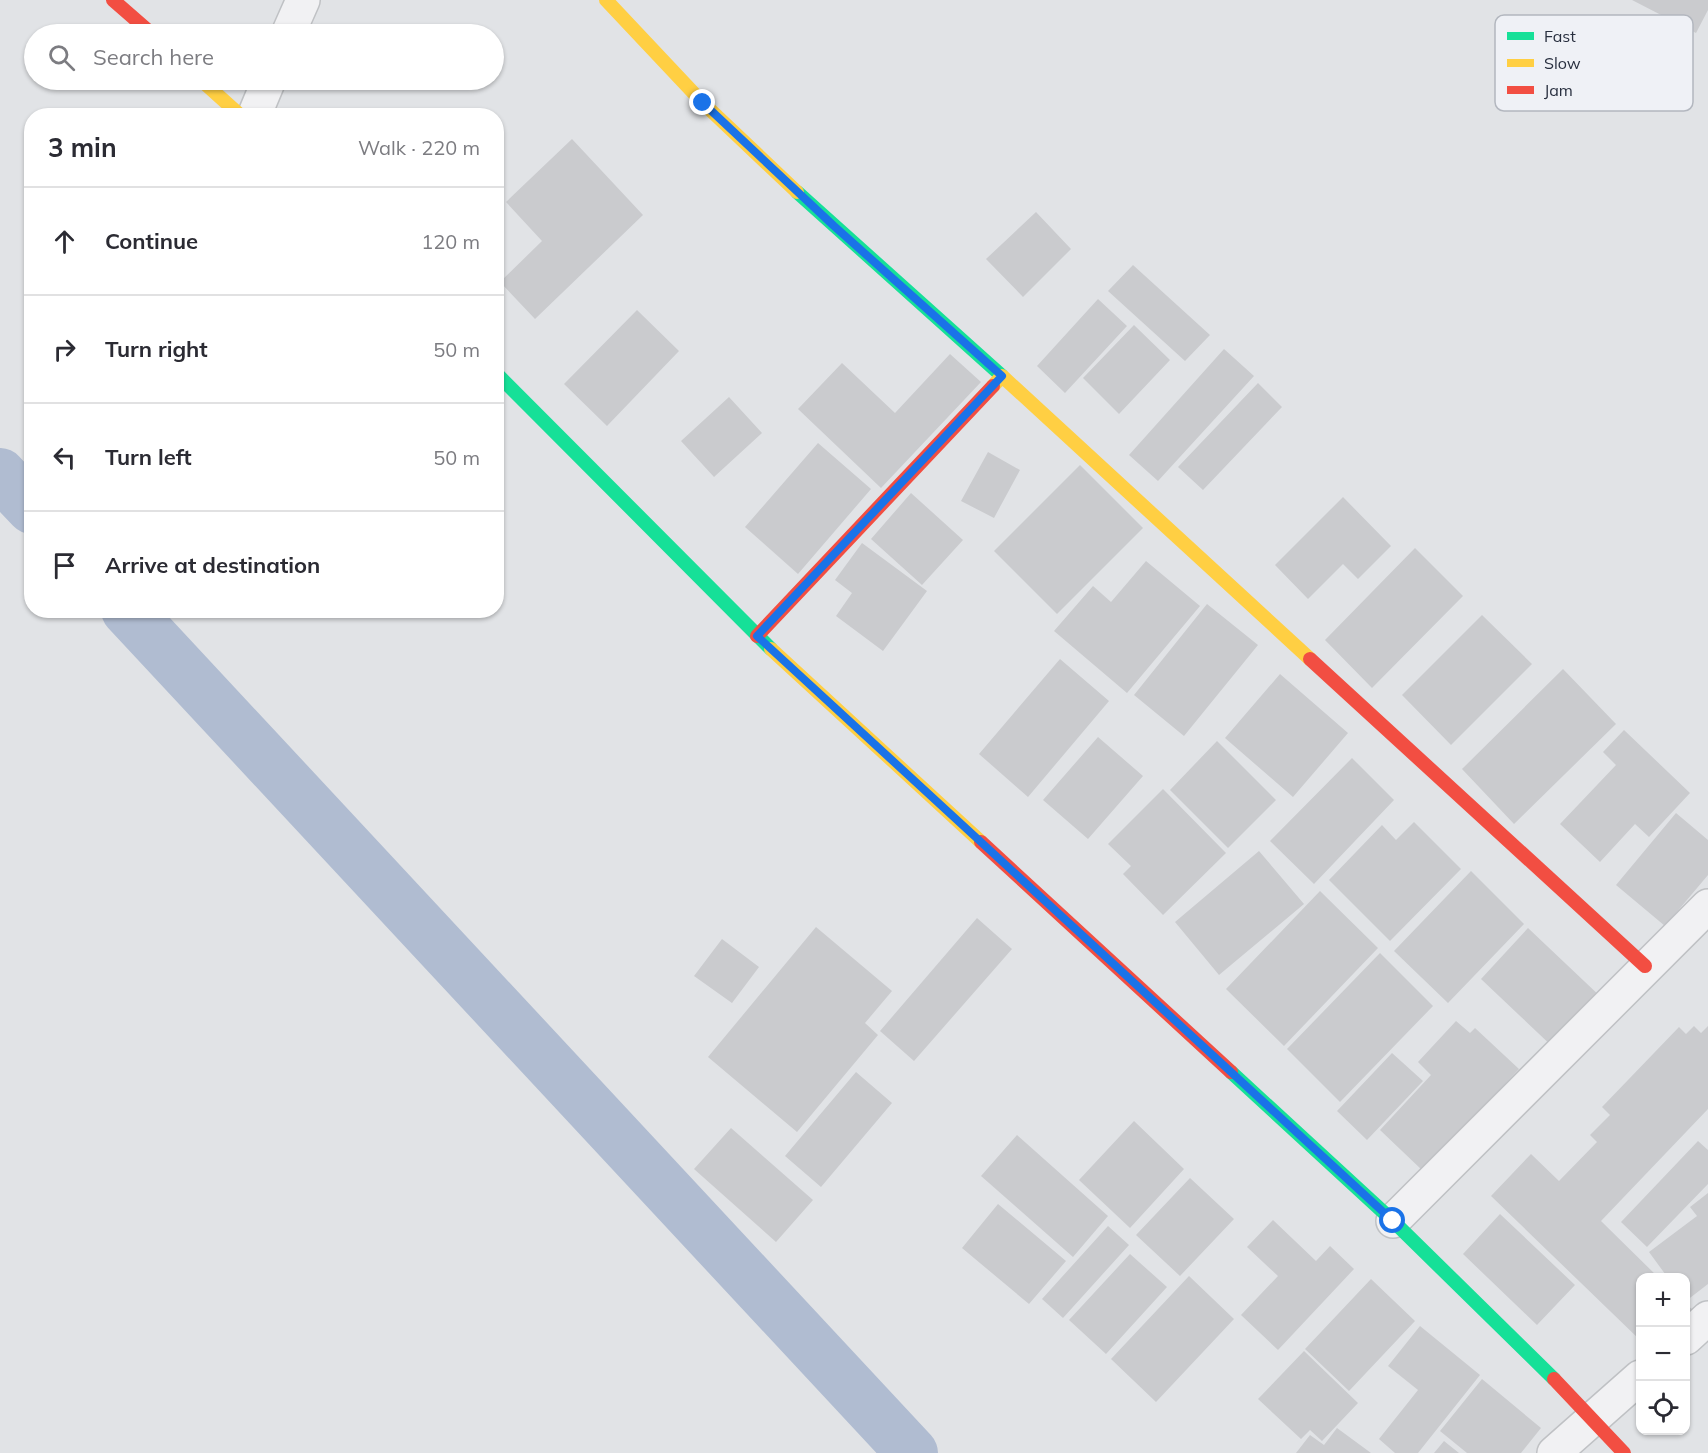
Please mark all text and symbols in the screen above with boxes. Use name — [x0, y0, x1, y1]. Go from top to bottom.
legend — [1495, 15, 1693, 111]
search box — [24, 24, 504, 90]
text: Fast — [1544, 26, 1576, 46]
icon: search — [45, 41, 78, 74]
text: Search here — [93, 43, 214, 71]
text: Slow — [1544, 53, 1581, 73]
text: Jam — [1544, 80, 1573, 100]
route end — [689, 89, 715, 115]
text: 3 min — [48, 131, 117, 164]
text: Walk · 220 m — [358, 135, 480, 160]
icon: ahead — [48, 225, 81, 258]
text: Continue — [105, 227, 198, 255]
text: 120 m — [421, 229, 480, 254]
icon: right — [48, 333, 81, 366]
text: Turn right — [105, 335, 208, 363]
text: 50 m — [433, 337, 480, 362]
icon: left — [48, 441, 81, 474]
text: Turn left — [105, 443, 192, 471]
text: 50 m — [433, 445, 480, 470]
icon: arrive — [48, 549, 81, 582]
text: Arrive at destination — [105, 551, 320, 579]
route start — [1379, 1207, 1405, 1233]
map controls — [1636, 1273, 1690, 1435]
button: + — [1636, 1273, 1690, 1327]
button: − — [1636, 1327, 1690, 1381]
button: locate — [1636, 1381, 1690, 1435]

